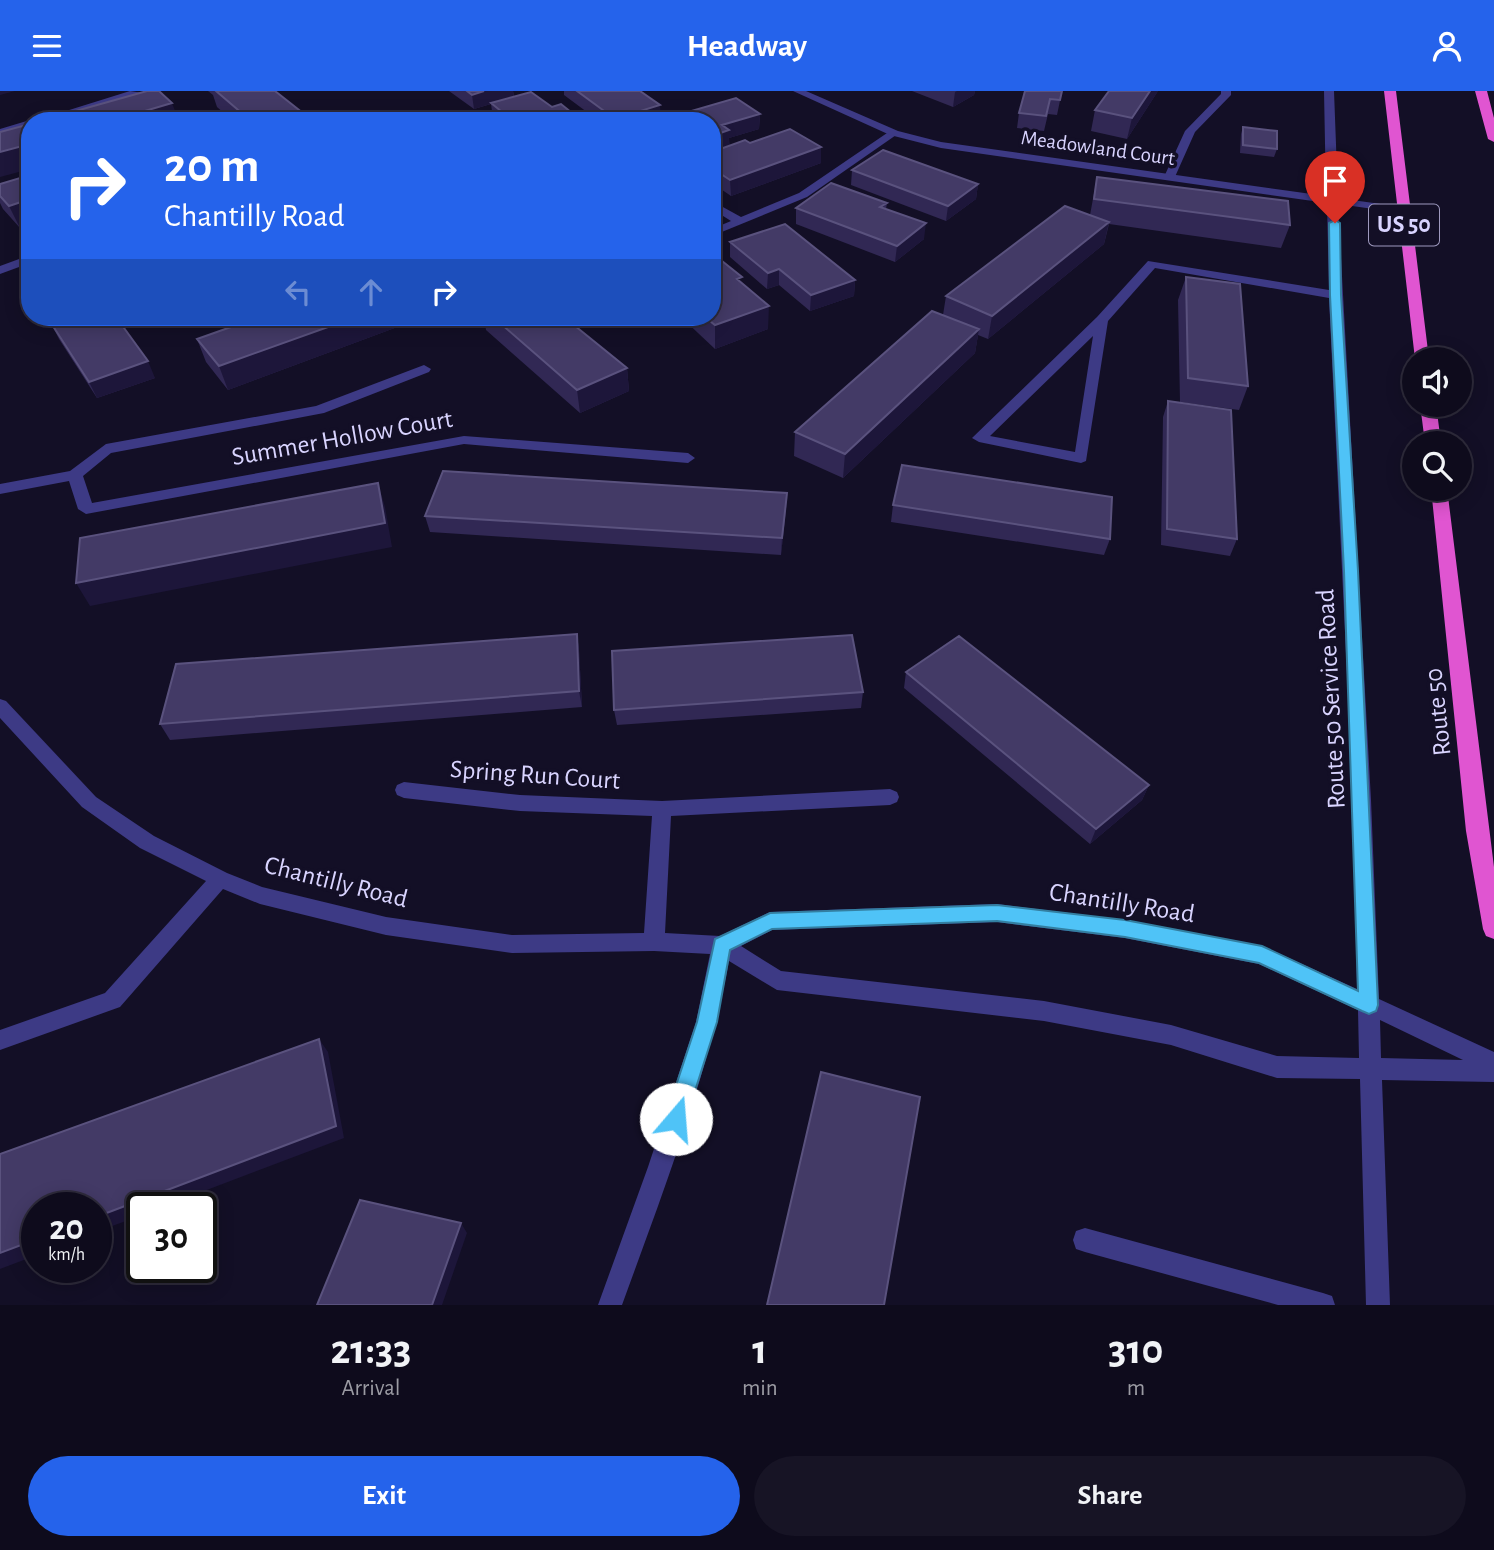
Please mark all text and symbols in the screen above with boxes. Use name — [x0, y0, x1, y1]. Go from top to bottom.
icon: menu — [28, 27, 66, 65]
icon: person — [1428, 27, 1466, 65]
text: Headway — [687, 30, 807, 62]
street label: Meadowland Court — [1020, 127, 1177, 169]
icon: right — [49, 140, 140, 231]
text: 20 m — [164, 142, 260, 191]
pin — [1305, 151, 1365, 223]
icon: arrive — [1316, 162, 1354, 200]
text: Chantilly Road — [164, 200, 345, 232]
road number: US 50 — [1369, 205, 1439, 245]
icon: left — [279, 273, 317, 311]
icon: ahead — [352, 273, 390, 311]
icon: right — [425, 273, 463, 311]
map controls — [1402, 347, 1472, 501]
button: sound — [1402, 347, 1472, 417]
street label: Summer Hollow Court — [230, 406, 454, 470]
button: search — [1402, 431, 1472, 501]
street label: Route 50 Service Road — [1312, 588, 1350, 810]
street label: Route 50 — [1420, 667, 1456, 757]
street label: Spring Run Court — [449, 756, 621, 794]
street label: Chantilly Road — [262, 852, 410, 912]
street label: Chantilly Road — [1048, 879, 1196, 927]
position arrow — [639, 1082, 713, 1156]
speed limit sign: 30 — [126, 1192, 217, 1283]
text: 20 — [49, 1211, 84, 1246]
text: km/h — [48, 1246, 85, 1264]
text: 21:33 — [331, 1329, 411, 1371]
text: 1 — [752, 1329, 767, 1371]
text: 310 — [1108, 1329, 1163, 1371]
text: Arrival — [341, 1377, 401, 1400]
text: min — [742, 1377, 778, 1400]
text: m — [1127, 1377, 1145, 1400]
button: Exit — [28, 1456, 740, 1536]
button: Share — [754, 1456, 1466, 1536]

